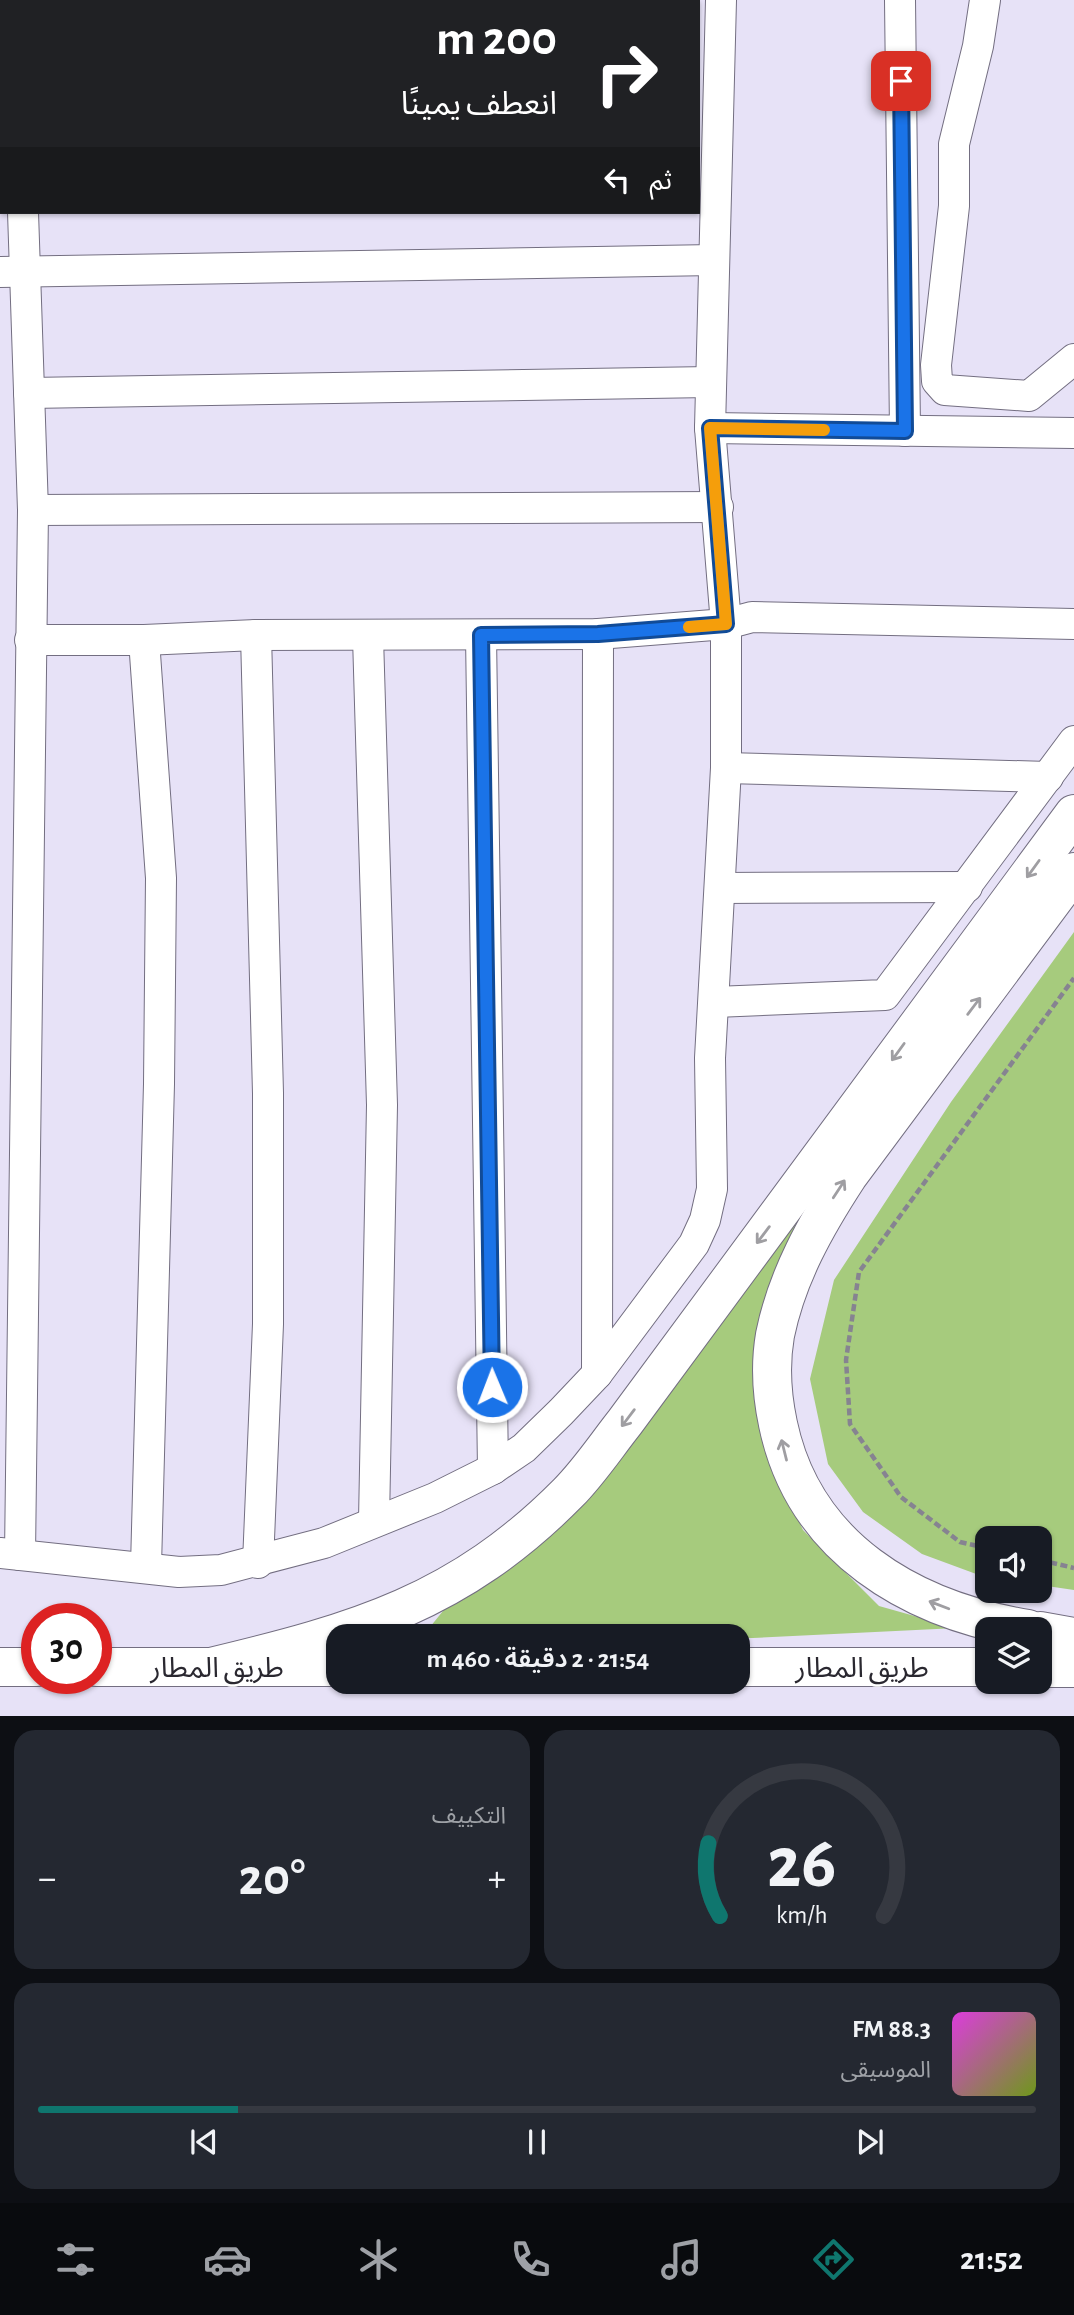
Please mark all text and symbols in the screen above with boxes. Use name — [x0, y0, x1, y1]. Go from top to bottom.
text: 200 m — [436, 15, 557, 64]
icon: right — [581, 28, 672, 119]
pin — [871, 51, 931, 111]
icon: arrive — [882, 62, 920, 100]
text: انعطف يمينًا — [401, 88, 557, 120]
icon: left — [598, 161, 636, 199]
text: ثم — [650, 168, 672, 194]
one-way arrow — [1026, 859, 1041, 878]
one-way arrow — [967, 997, 981, 1016]
one-way arrow — [891, 1042, 906, 1061]
one-way arrow — [832, 1180, 846, 1200]
one-way arrow — [756, 1225, 770, 1244]
position arrow — [455, 1350, 529, 1424]
one-way arrow — [620, 1408, 635, 1427]
one-way arrow — [777, 1439, 790, 1462]
map controls — [975, 1526, 1052, 1694]
button: sound — [975, 1526, 1052, 1603]
one-way arrow — [929, 1598, 951, 1610]
speed limit sign: 30 — [21, 1603, 112, 1694]
button: layers — [975, 1617, 1052, 1694]
text: 21:54 · 2 دقيقة · 460 m — [427, 1646, 649, 1672]
street label: طريق المطار — [149, 1655, 284, 1685]
street label: طريق المطار — [794, 1655, 929, 1685]
text: التكييف — [432, 1805, 506, 1828]
text: 26 — [767, 1828, 837, 1901]
text: 20° — [239, 1852, 305, 1904]
text: − — [38, 1860, 56, 1898]
text: + — [488, 1860, 506, 1898]
text: km/h — [776, 1902, 828, 1927]
text: 88.3 FM — [852, 2016, 931, 2042]
text: الموسيقى — [840, 2059, 931, 2082]
icon: previous — [185, 2123, 223, 2161]
icon: pause — [518, 2123, 556, 2161]
icon: next — [851, 2123, 889, 2161]
icon: filters — [51, 2235, 100, 2284]
icon: car — [203, 2235, 252, 2284]
icon: climate — [354, 2235, 403, 2284]
icon: phone — [506, 2235, 555, 2284]
icon: music — [657, 2235, 706, 2284]
icon: directions — [809, 2235, 858, 2284]
text: 21:52 — [960, 2243, 1023, 2275]

